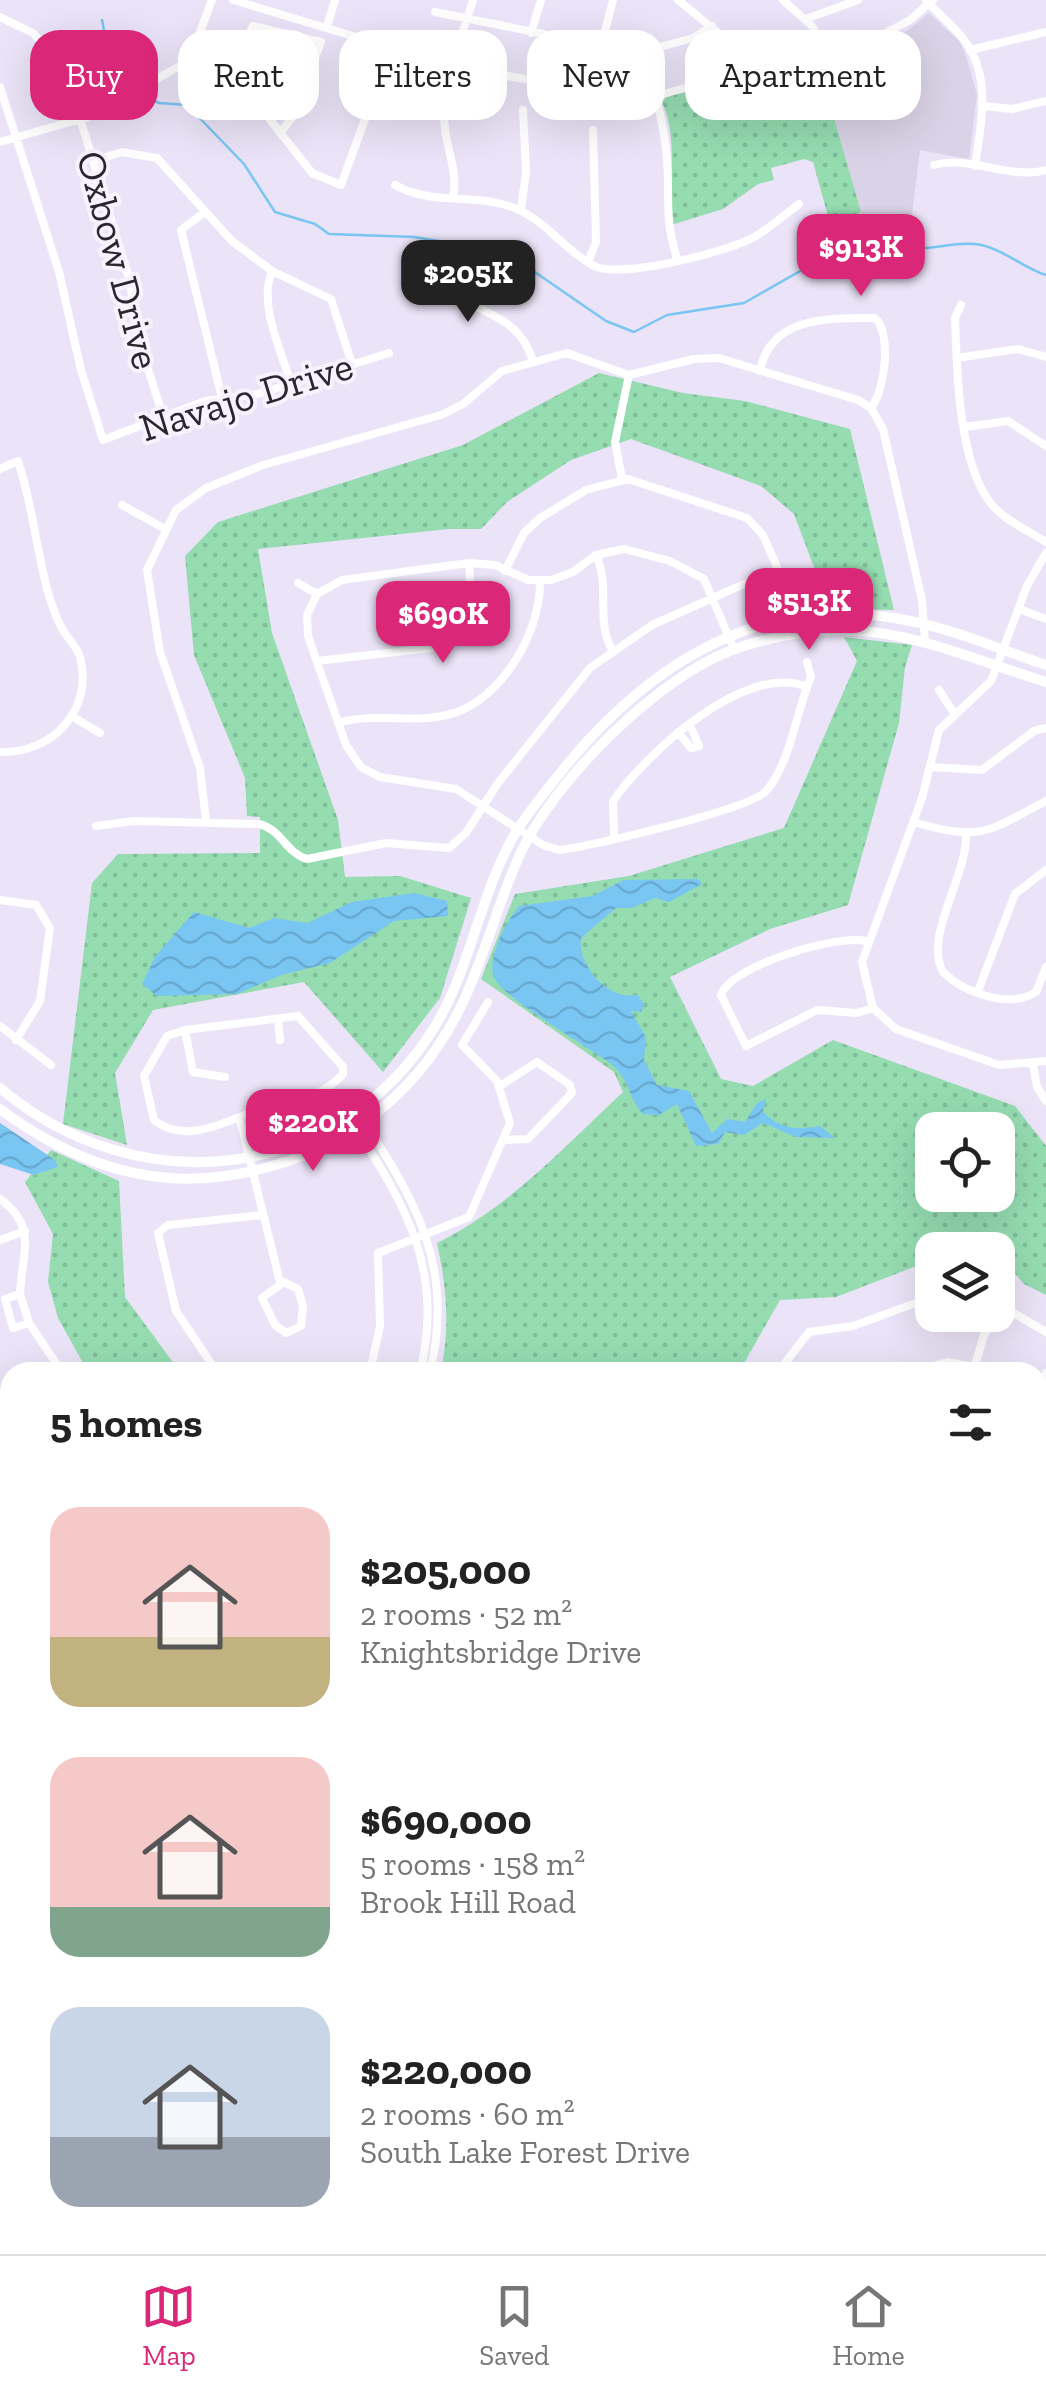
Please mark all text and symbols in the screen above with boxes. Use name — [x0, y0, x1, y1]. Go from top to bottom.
chip: Buy — [30, 30, 158, 120]
chip: Rent — [178, 30, 319, 120]
chip: Filters — [339, 30, 507, 120]
chip: New — [527, 30, 665, 120]
chip: Apartment — [685, 30, 921, 120]
street label: Oxbow Drive — [67, 146, 171, 374]
pin: $913K — [791, 214, 931, 299]
text: $913K — [819, 227, 903, 265]
pin: $205K — [398, 240, 538, 325]
text: $205K — [423, 253, 513, 291]
street label: Navajo Drive — [134, 341, 358, 451]
pin: $513K — [739, 568, 879, 653]
pin: $690K — [373, 581, 513, 666]
text: $513K — [767, 581, 851, 619]
text: $690K — [398, 594, 488, 632]
pin: $220K — [243, 1089, 383, 1174]
text: $220K — [268, 1102, 358, 1140]
map controls — [915, 1112, 1015, 1332]
button: locate — [915, 1112, 1015, 1212]
button: layers — [915, 1232, 1015, 1332]
icon: filters — [943, 1395, 998, 1450]
text: 5 homes — [50, 1397, 203, 1448]
text: $205,000 — [360, 1544, 531, 1595]
icon: home — [130, 1547, 250, 1667]
text: 2 rooms · 52 m² — [360, 1595, 572, 1633]
text: Knightsbridge Drive — [360, 1633, 641, 1671]
text: $690,000 — [360, 1794, 532, 1845]
icon: home — [130, 1797, 250, 1917]
text: 5 rooms · 158 m² — [360, 1845, 585, 1883]
text: Brook Hill Road — [360, 1883, 576, 1921]
text: $220,000 — [360, 2044, 532, 2095]
icon: home — [130, 2047, 250, 2167]
text: 2 rooms · 60 m² — [360, 2095, 575, 2133]
text: South Lake Forest Drive — [360, 2133, 690, 2171]
tab: Map — [141, 2279, 196, 2372]
tab: Saved — [479, 2279, 549, 2372]
tab: Home — [832, 2279, 905, 2372]

